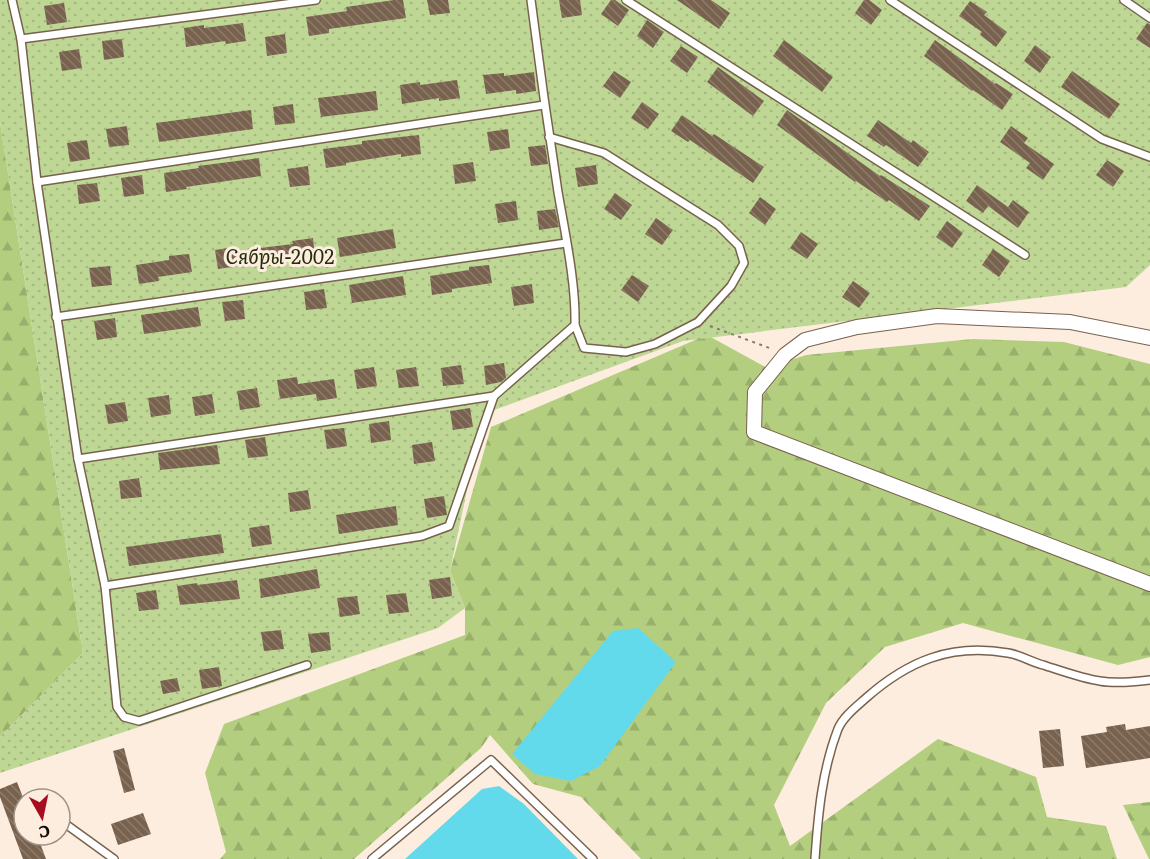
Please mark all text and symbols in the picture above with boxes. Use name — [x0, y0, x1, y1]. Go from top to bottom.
park label: Сябры-2002 — [226, 240, 334, 270]
north arrow — [12, 787, 72, 847]
text: С — [37, 820, 52, 846]

